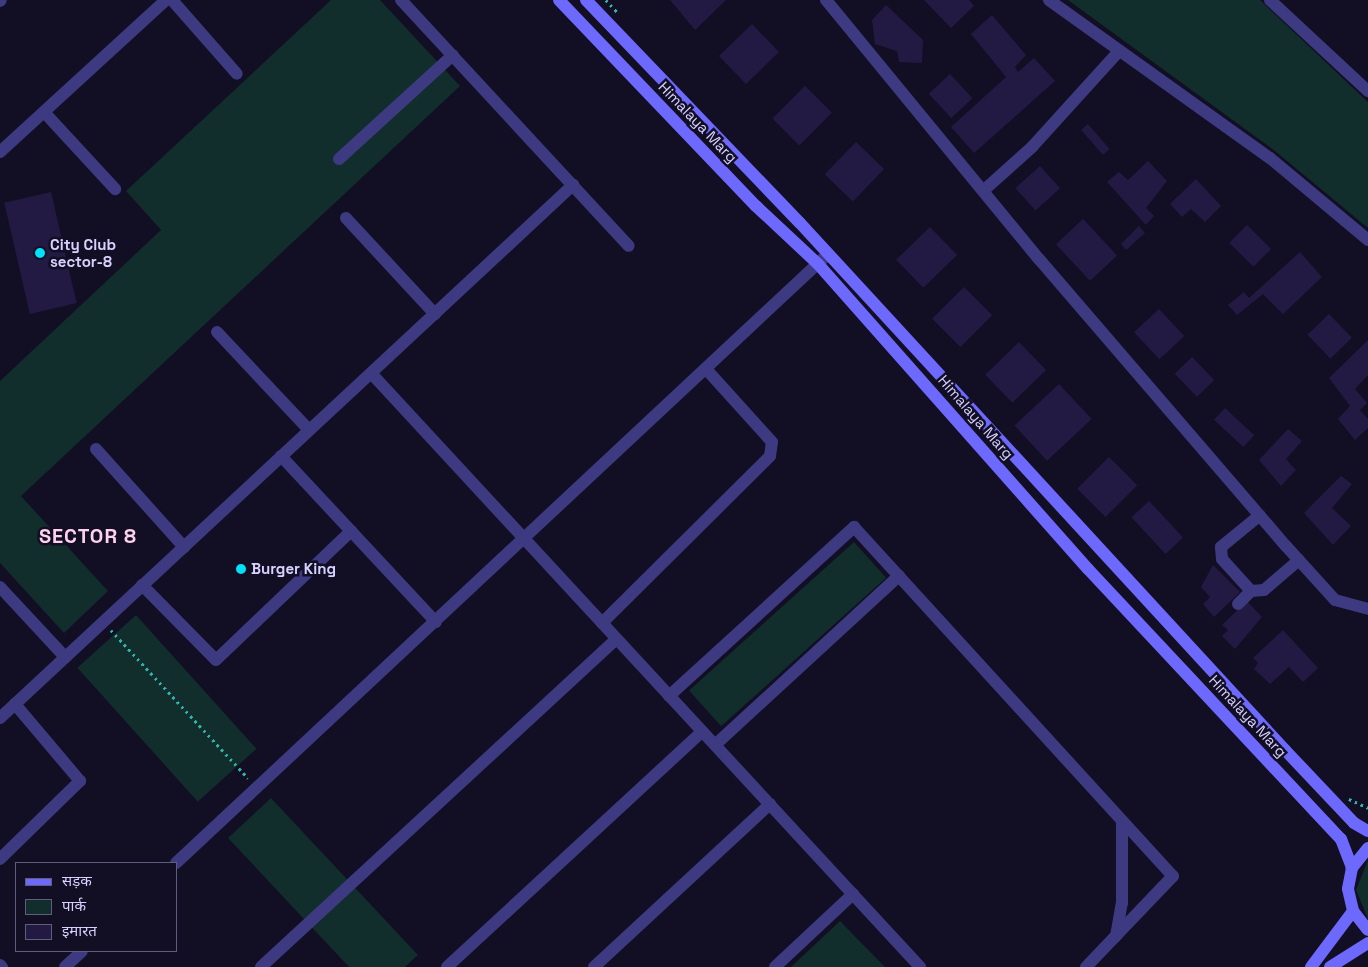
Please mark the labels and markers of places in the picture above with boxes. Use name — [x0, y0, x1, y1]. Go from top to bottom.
place label: City Club sector-8 — [50, 235, 116, 270]
marker: City Club sector-8 — [34, 247, 46, 259]
place label: Burger King — [251, 560, 336, 578]
marker: Burger King — [235, 563, 247, 575]

